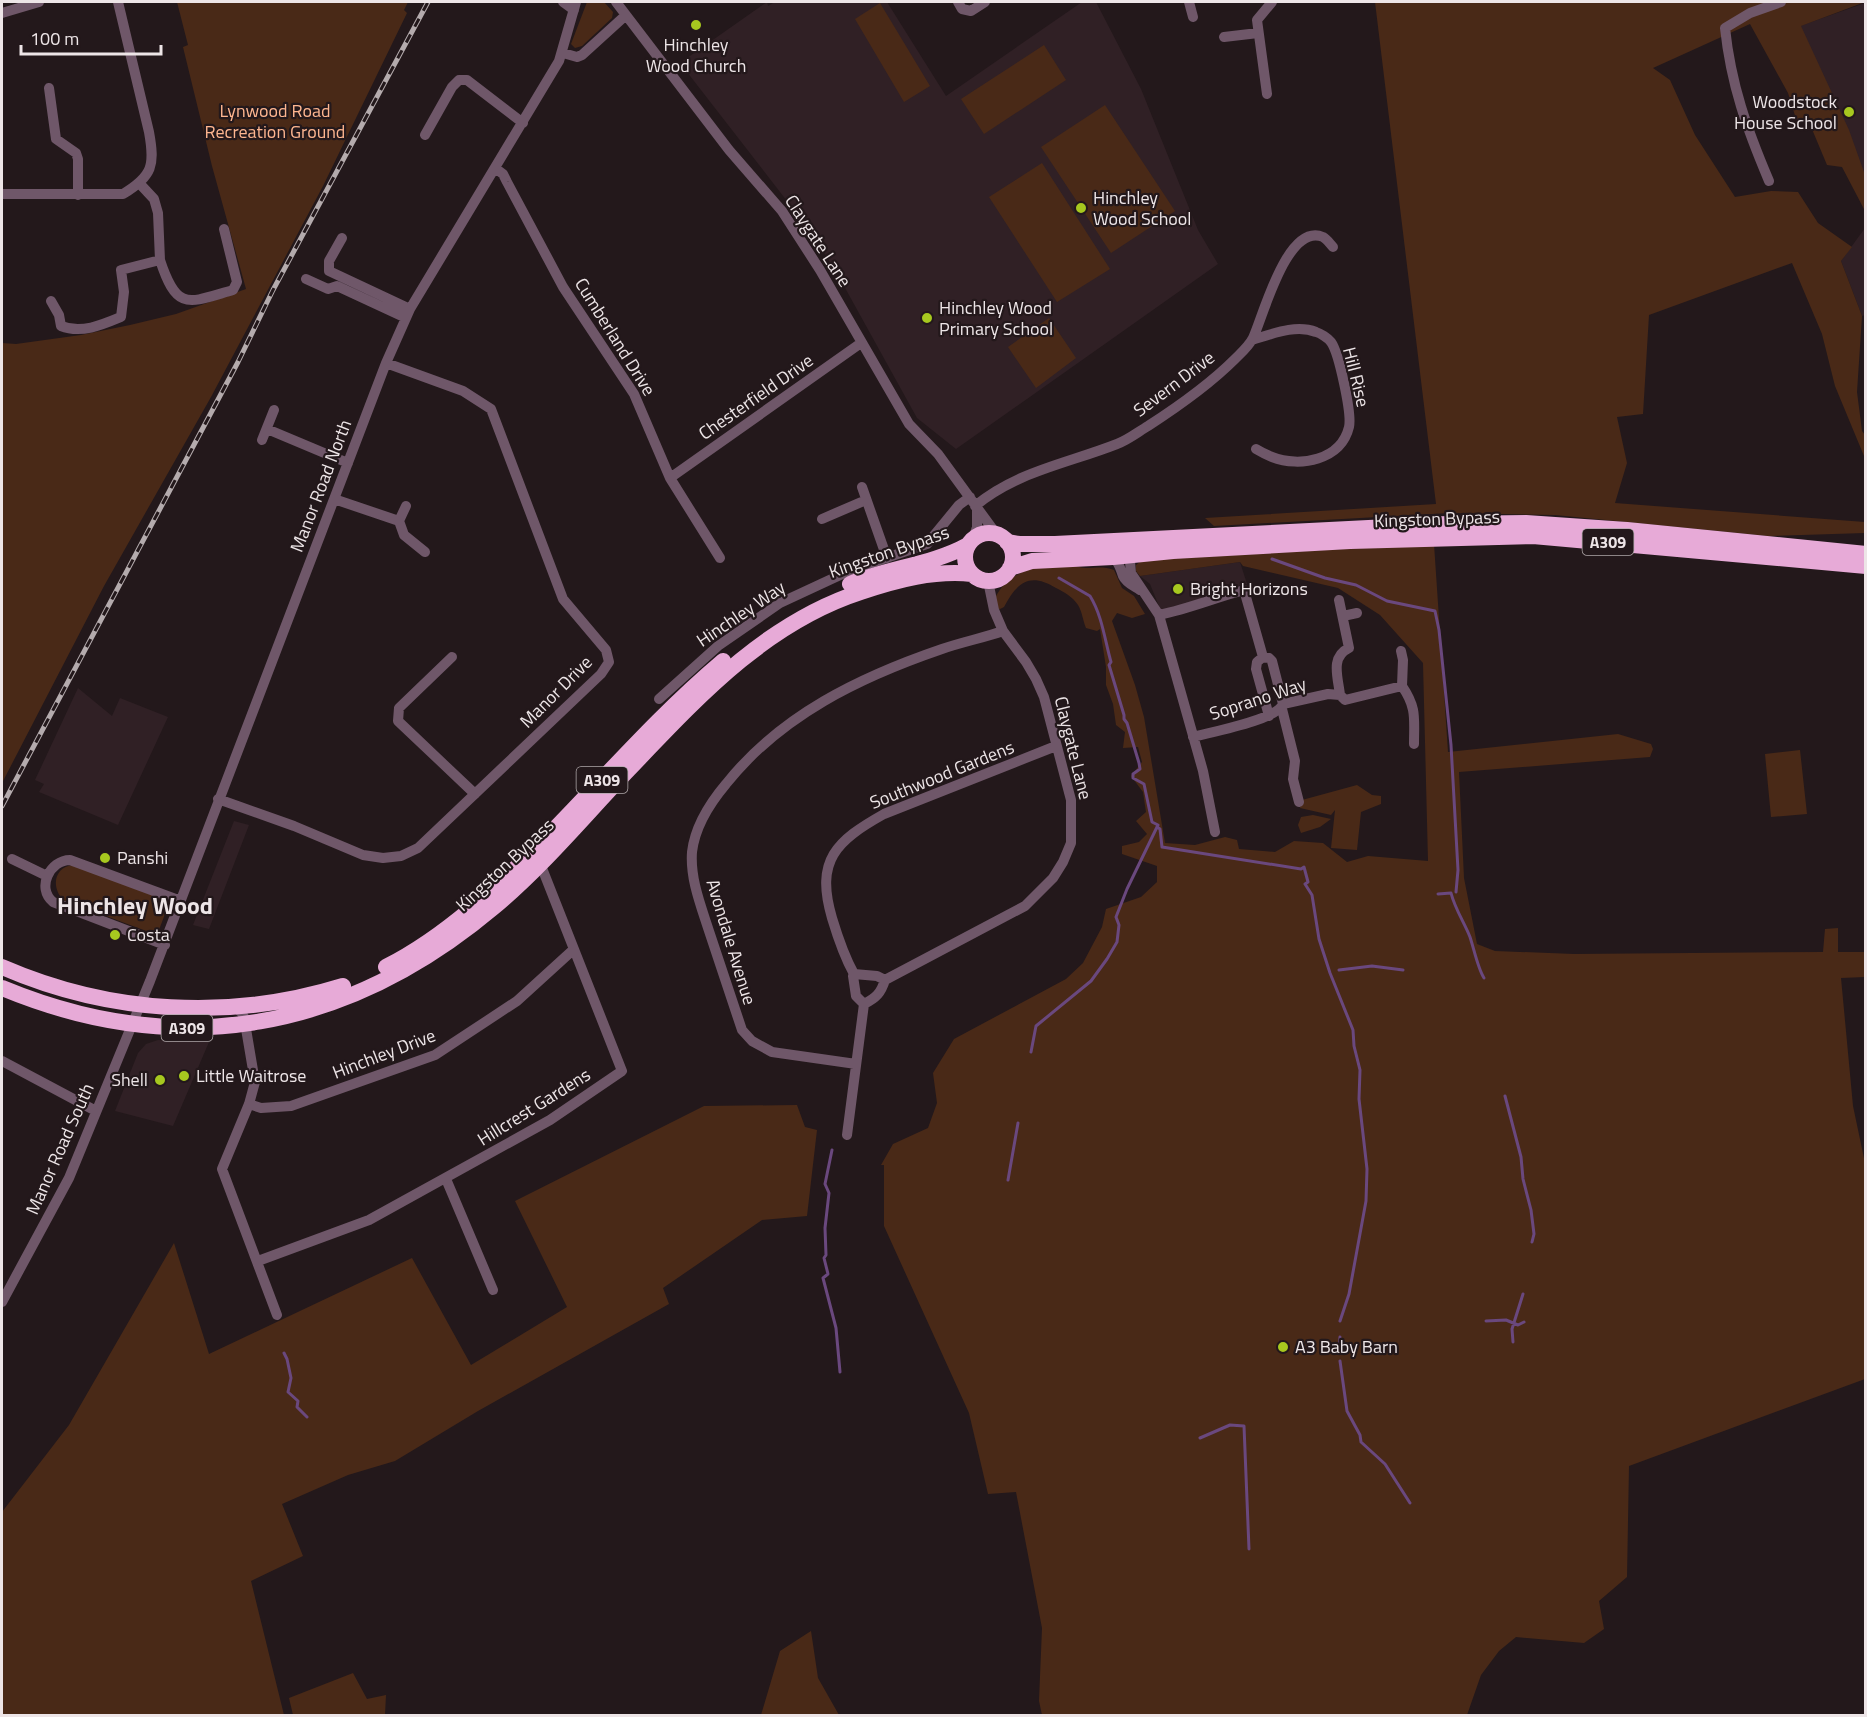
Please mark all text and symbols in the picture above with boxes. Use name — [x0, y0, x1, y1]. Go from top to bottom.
scale bar — [21, 18, 160, 56]
marker: Hinchley Wood Church — [689, 18, 703, 32]
text: 100 m — [30, 25, 79, 52]
place label: Hinchley Wood Church — [646, 31, 746, 79]
place label: Woodstock House School — [1734, 88, 1837, 136]
park label: Lynwood Road Recreation Ground — [205, 97, 345, 145]
marker: Woodstock House School — [1842, 105, 1856, 119]
place label: Hinchley Wood School — [1093, 184, 1192, 232]
street label: Claygate Lane — [778, 189, 858, 292]
marker: Hinchley Wood School — [1074, 201, 1088, 215]
street label: Cumberland Drive — [568, 272, 663, 401]
place label: Hinchley Wood Primary School — [939, 294, 1053, 342]
marker: Hinchley Wood Primary School — [920, 311, 934, 325]
street label: Severn Drive — [1127, 344, 1220, 423]
street label: Hill Rise — [1336, 344, 1377, 410]
street label: Chesterfield Drive — [693, 347, 819, 446]
street label: Manor Road North — [283, 416, 358, 556]
street label: Kingston Bypass — [1374, 503, 1500, 534]
street label: Kingston Bypass — [825, 518, 953, 585]
road number: A309 — [1582, 529, 1634, 555]
street label: Hinchley Way — [691, 574, 791, 653]
place label: Bright Horizons — [1190, 575, 1308, 602]
marker: Bright Horizons — [1171, 582, 1185, 596]
street label: Manor Drive — [513, 649, 598, 734]
street label: Soprano Way — [1206, 670, 1310, 727]
street label: Claygate Lane — [1048, 693, 1099, 802]
street label: Southwood Gardens — [866, 733, 1018, 816]
road number: A309 — [576, 767, 628, 793]
street label: Kingston Bypass — [449, 812, 560, 917]
place label: Panshi — [117, 844, 168, 871]
marker: Panshi — [98, 851, 112, 865]
street label: Avondale Avenue — [700, 876, 763, 1008]
district label: Hinchley Wood — [57, 887, 213, 923]
place label: Costa — [127, 921, 170, 948]
marker: Costa — [108, 928, 122, 942]
road number: A309 — [162, 1015, 213, 1041]
street label: Hinchley Drive — [328, 1022, 439, 1086]
street label: Hillcrest Gardens — [472, 1061, 596, 1152]
place label: Little Waitrose — [196, 1062, 306, 1089]
place label: Shell — [111, 1066, 148, 1093]
marker: Little Waitrose — [177, 1069, 191, 1083]
marker: Shell — [153, 1073, 167, 1087]
street label: Manor Road South — [18, 1079, 101, 1219]
place label: A3 Baby Barn — [1295, 1333, 1398, 1360]
marker: A3 Baby Barn — [1276, 1340, 1290, 1354]

